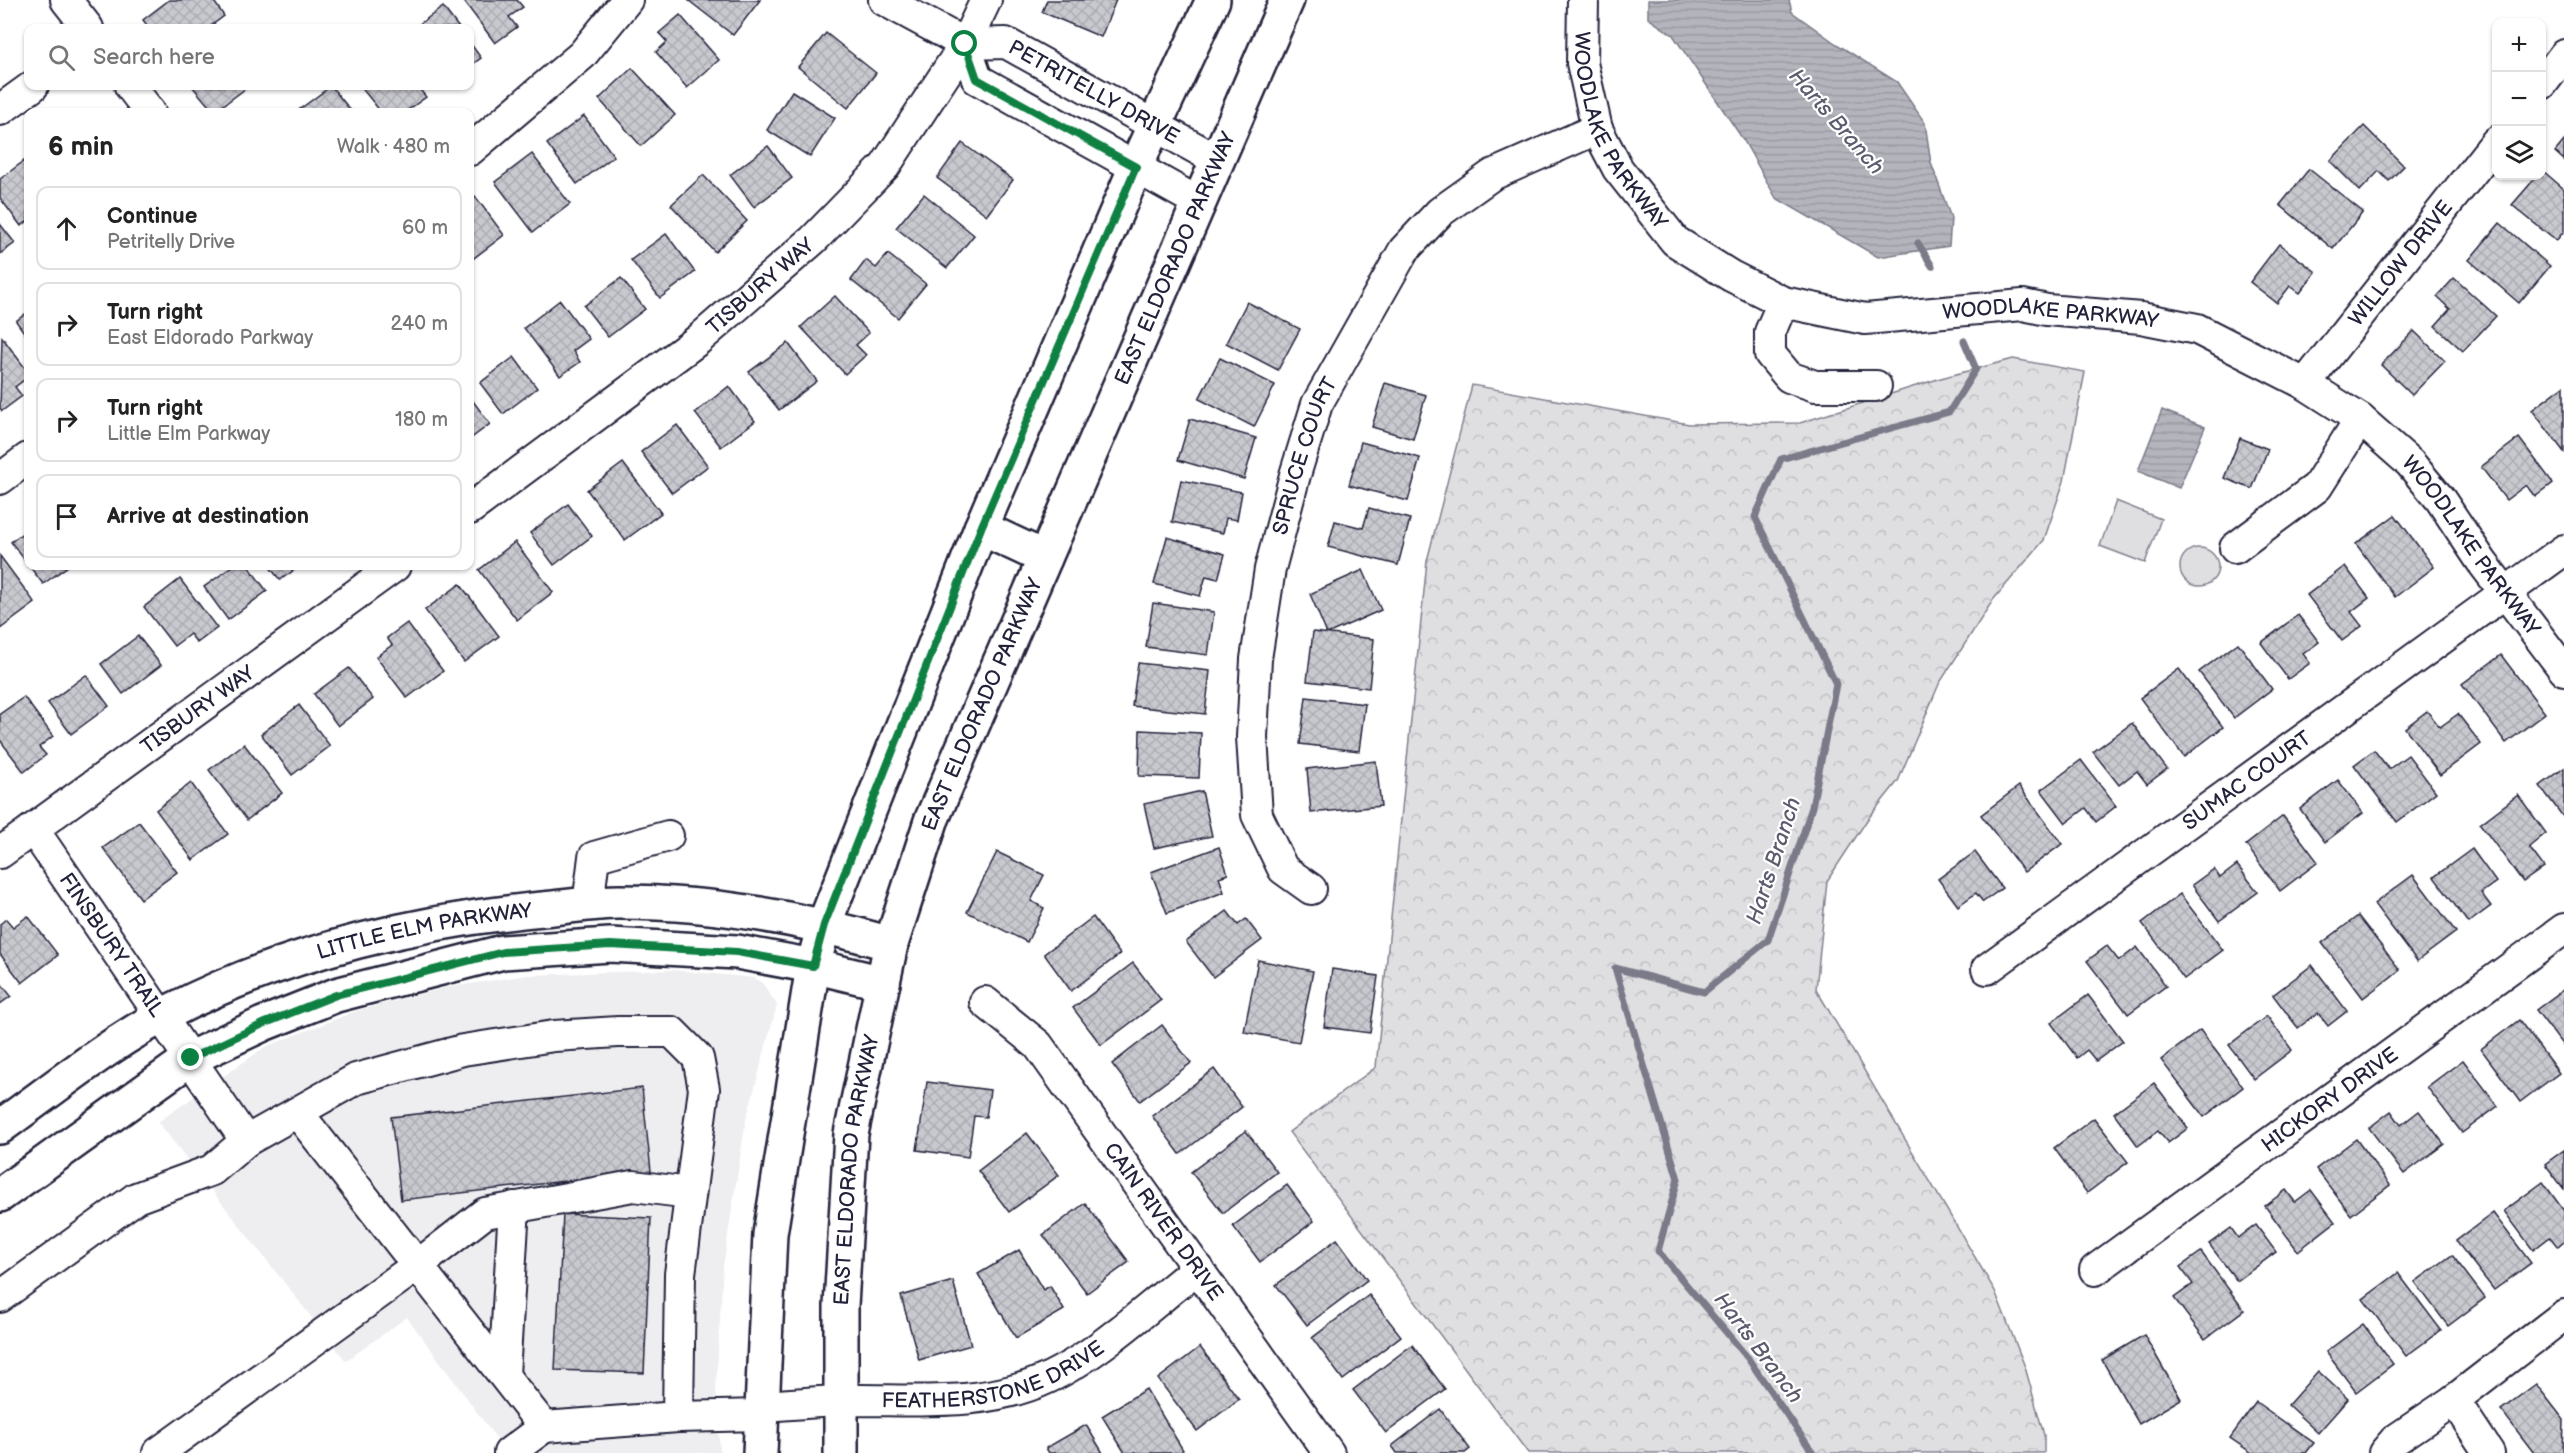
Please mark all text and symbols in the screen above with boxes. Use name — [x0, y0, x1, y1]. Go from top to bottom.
map controls — [2492, 18, 2546, 180]
button: + — [2492, 18, 2546, 72]
search box — [24, 24, 474, 90]
route start — [951, 30, 977, 56]
street label: WOODLAKE PARKWAY — [1569, 31, 1673, 234]
street label: PETRITELLY DRIVE — [1004, 35, 1184, 149]
icon: search — [45, 41, 78, 74]
text: Search here — [93, 44, 215, 71]
water label: Harts Branch — [1783, 63, 1889, 181]
button: − — [2492, 72, 2546, 126]
button: layers — [2492, 126, 2546, 180]
street label: EAST ELDORADO PARKWAY — [1109, 128, 1241, 388]
text: 6 min — [48, 132, 114, 163]
text: Walk · 480 m — [337, 135, 450, 159]
street label: WILLOW DRIVE — [2343, 195, 2458, 331]
text: Continue — [107, 203, 197, 230]
icon: ahead — [50, 212, 83, 245]
text: 60 m — [402, 216, 448, 240]
text: Petritelly Drive — [107, 230, 235, 254]
street label: TISBURY WAY — [701, 232, 819, 340]
street label: WOODLAKE PARKWAY — [1941, 292, 2161, 334]
text: Turn right — [107, 299, 203, 326]
icon: right — [50, 308, 83, 341]
text: 240 m — [391, 312, 448, 336]
text: East Eldorado Parkway — [107, 326, 313, 350]
street label: SPRUCE COURT — [1267, 372, 1342, 537]
text: Turn right — [107, 395, 203, 422]
icon: right — [50, 404, 83, 437]
text: 180 m — [395, 408, 448, 432]
text: Little Elm Parkway — [107, 422, 270, 446]
street label: WOODLAKE PARKWAY — [2397, 451, 2546, 641]
icon: arrive — [50, 500, 83, 533]
text: Arrive at destination — [107, 503, 309, 530]
street label: EAST ELDORADO PARKWAY — [916, 574, 1048, 834]
street label: TISBURY WAY — [136, 660, 260, 759]
street label: SUMAC COURT — [2178, 725, 2316, 835]
water label: Harts Branch — [1741, 794, 1807, 928]
street label: FINSBURY TRAIL — [54, 868, 170, 1021]
street label: LITTLE ELM PARKWAY — [314, 897, 534, 964]
street label: EAST ELDORADO PARKWAY — [829, 1032, 884, 1306]
street label: HICKORY DRIVE — [2256, 1042, 2403, 1157]
route end — [177, 1044, 203, 1070]
street label: CAIN RIVER DRIVE — [1099, 1138, 1229, 1305]
water label: Harts Branch — [1708, 1287, 1808, 1409]
street label: FEATHERSTONE DRIVE — [881, 1335, 1109, 1413]

